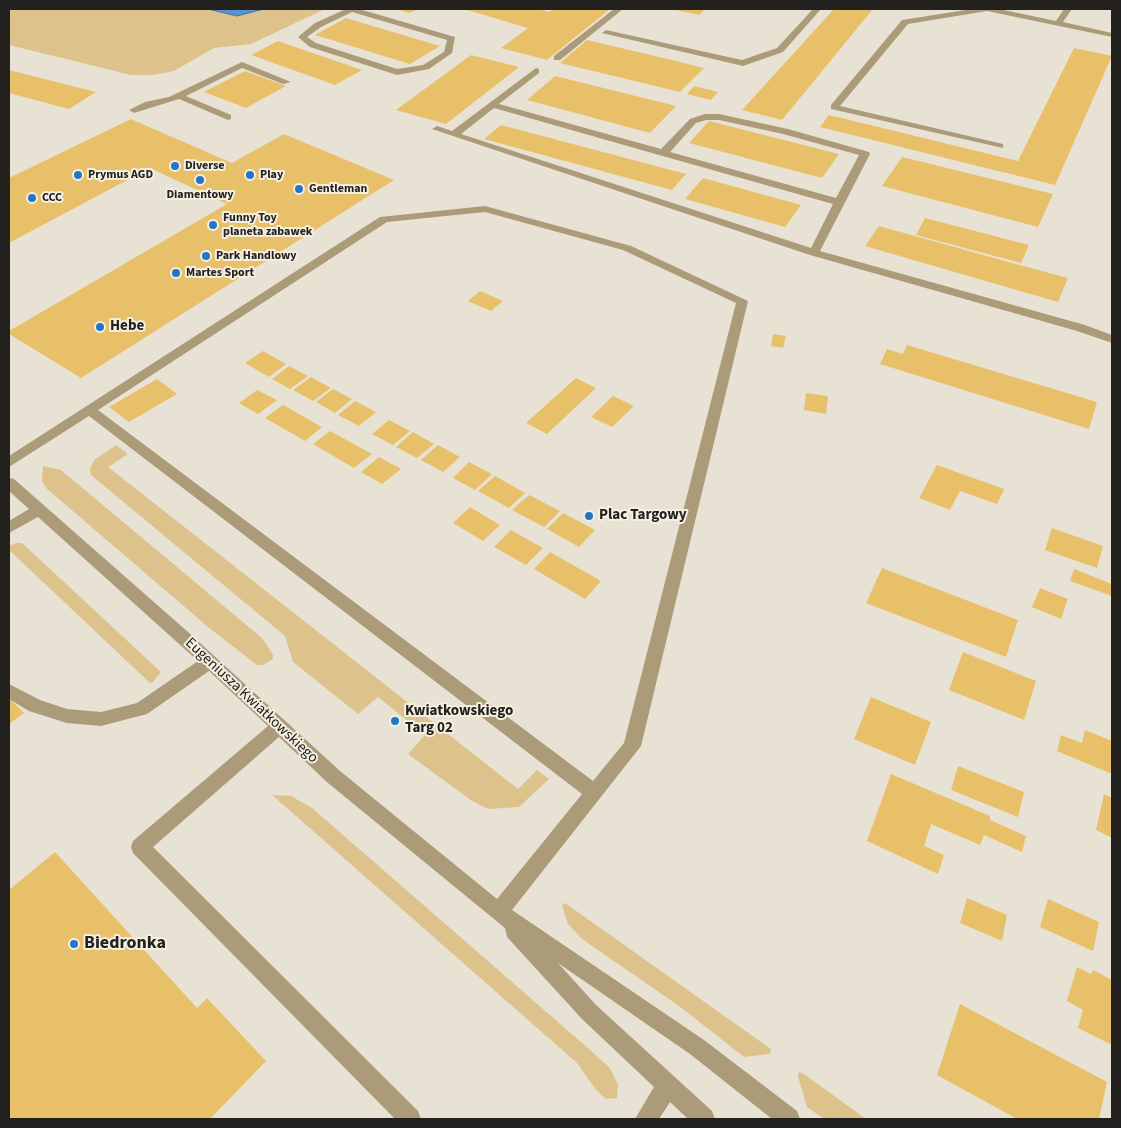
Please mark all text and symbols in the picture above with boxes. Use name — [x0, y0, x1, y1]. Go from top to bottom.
place label: Diverse — [185, 159, 225, 173]
marker: Diverse — [169, 160, 181, 172]
place label: Prymus AGD — [88, 168, 153, 182]
place label: Play — [260, 168, 283, 182]
marker: Prymus AGD — [72, 169, 84, 181]
marker: Play — [244, 169, 256, 181]
marker: Diamentowy — [194, 174, 206, 186]
place label: Gentleman — [309, 182, 367, 196]
marker: Gentleman — [293, 183, 305, 195]
place label: Diamentowy — [166, 188, 234, 202]
place label: CCC — [42, 191, 62, 205]
marker: CCC — [26, 192, 38, 204]
place label: Funny Toy planeta zabawek — [223, 211, 312, 239]
marker: Funny Toy planeta zabawek — [207, 219, 219, 231]
place label: Park Handlowy — [216, 249, 297, 263]
marker: Park Handlowy — [200, 250, 212, 262]
place label: Martes Sport — [186, 266, 254, 280]
marker: Martes Sport — [170, 267, 182, 279]
place label: Hebe — [110, 318, 144, 336]
marker: Hebe — [94, 321, 106, 333]
place label: Plac Targowy — [599, 507, 687, 525]
marker: Plac Targowy — [583, 510, 595, 522]
street label: Eugeniusza Kwiatkowskiego — [181, 635, 321, 767]
place label: Kwiatkowskiego Targ 02 — [405, 703, 513, 738]
marker: Kwiatkowskiego Targ 02 — [389, 715, 401, 727]
place label: Biedronka — [84, 933, 166, 955]
marker: Biedronka — [68, 938, 80, 950]

